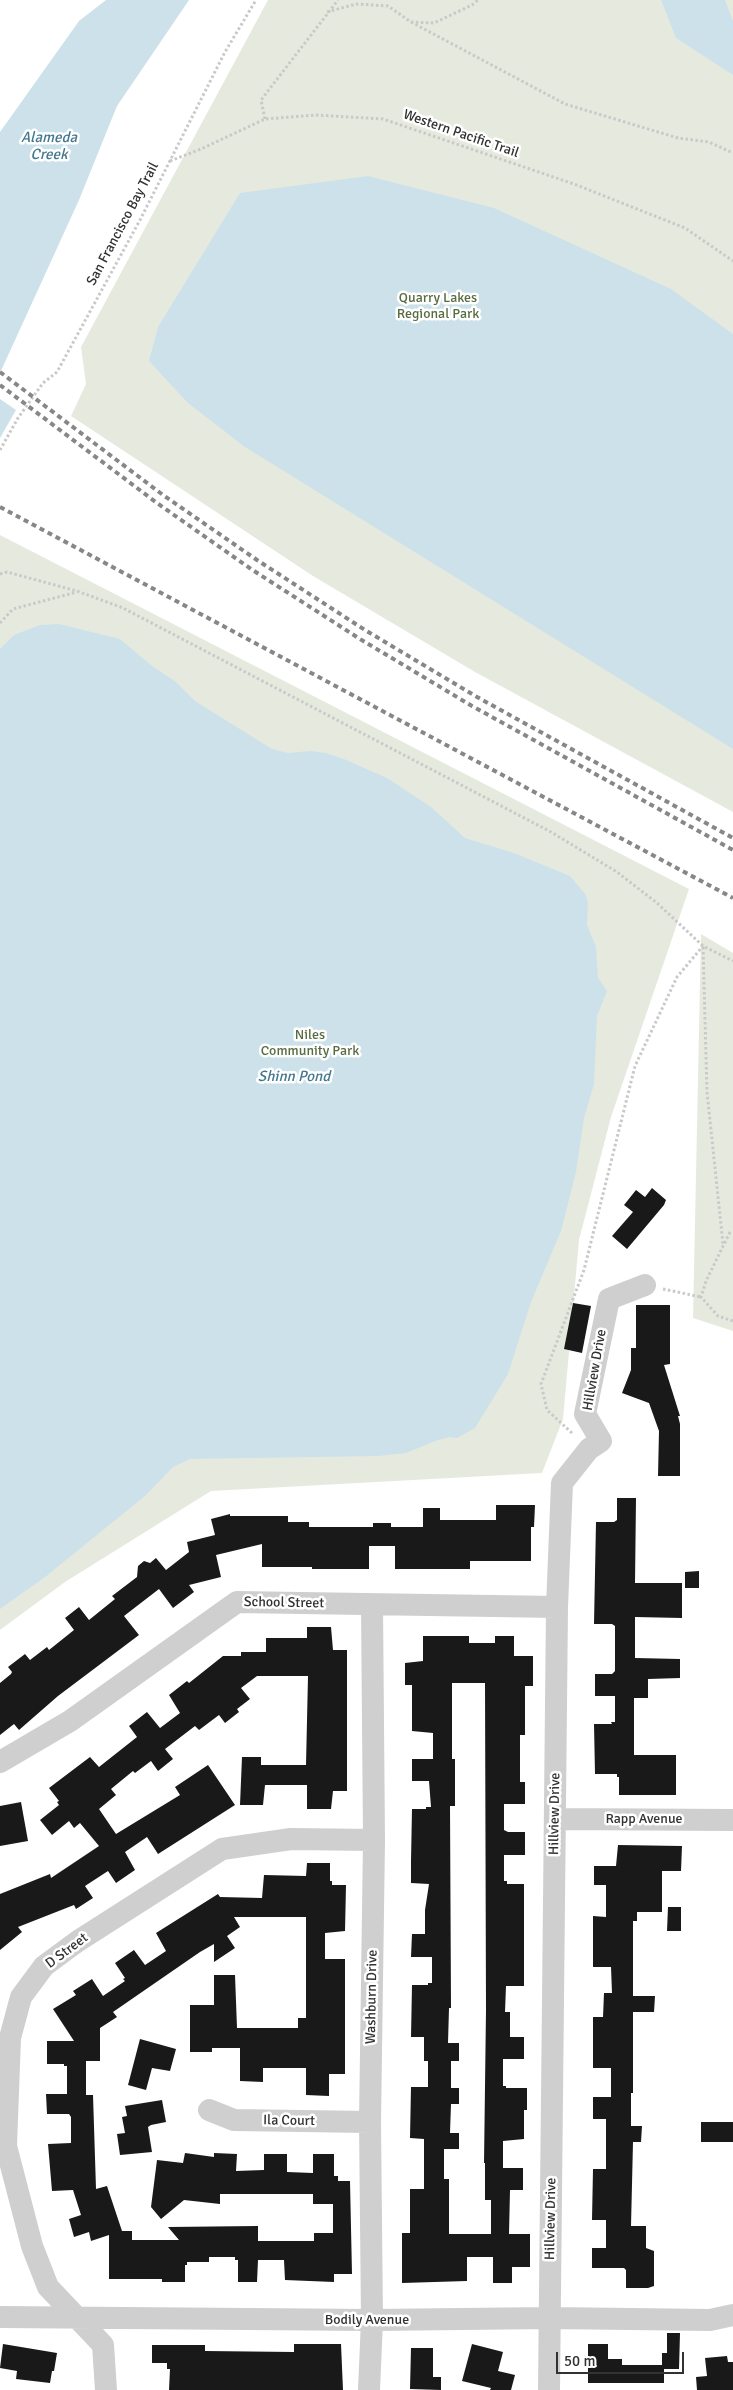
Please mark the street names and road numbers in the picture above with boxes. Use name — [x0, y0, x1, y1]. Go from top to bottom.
street label: Western Pacific Trail — [401, 106, 521, 162]
street label: San Francisco Bay Trail — [83, 159, 163, 289]
street label: Hillview Drive — [580, 1328, 610, 1412]
street label: School Street — [244, 1594, 324, 1612]
street label: Hillview Drive — [546, 1773, 564, 1855]
street label: Rapp Avenue — [605, 1811, 683, 1827]
street label: D Street — [43, 1930, 91, 1972]
street label: Washburn Drive — [363, 1950, 381, 2044]
street label: Ila Court — [263, 2112, 315, 2130]
street label: Hillview Drive — [542, 2178, 560, 2260]
street label: Bodily Avenue — [325, 2312, 409, 2328]

